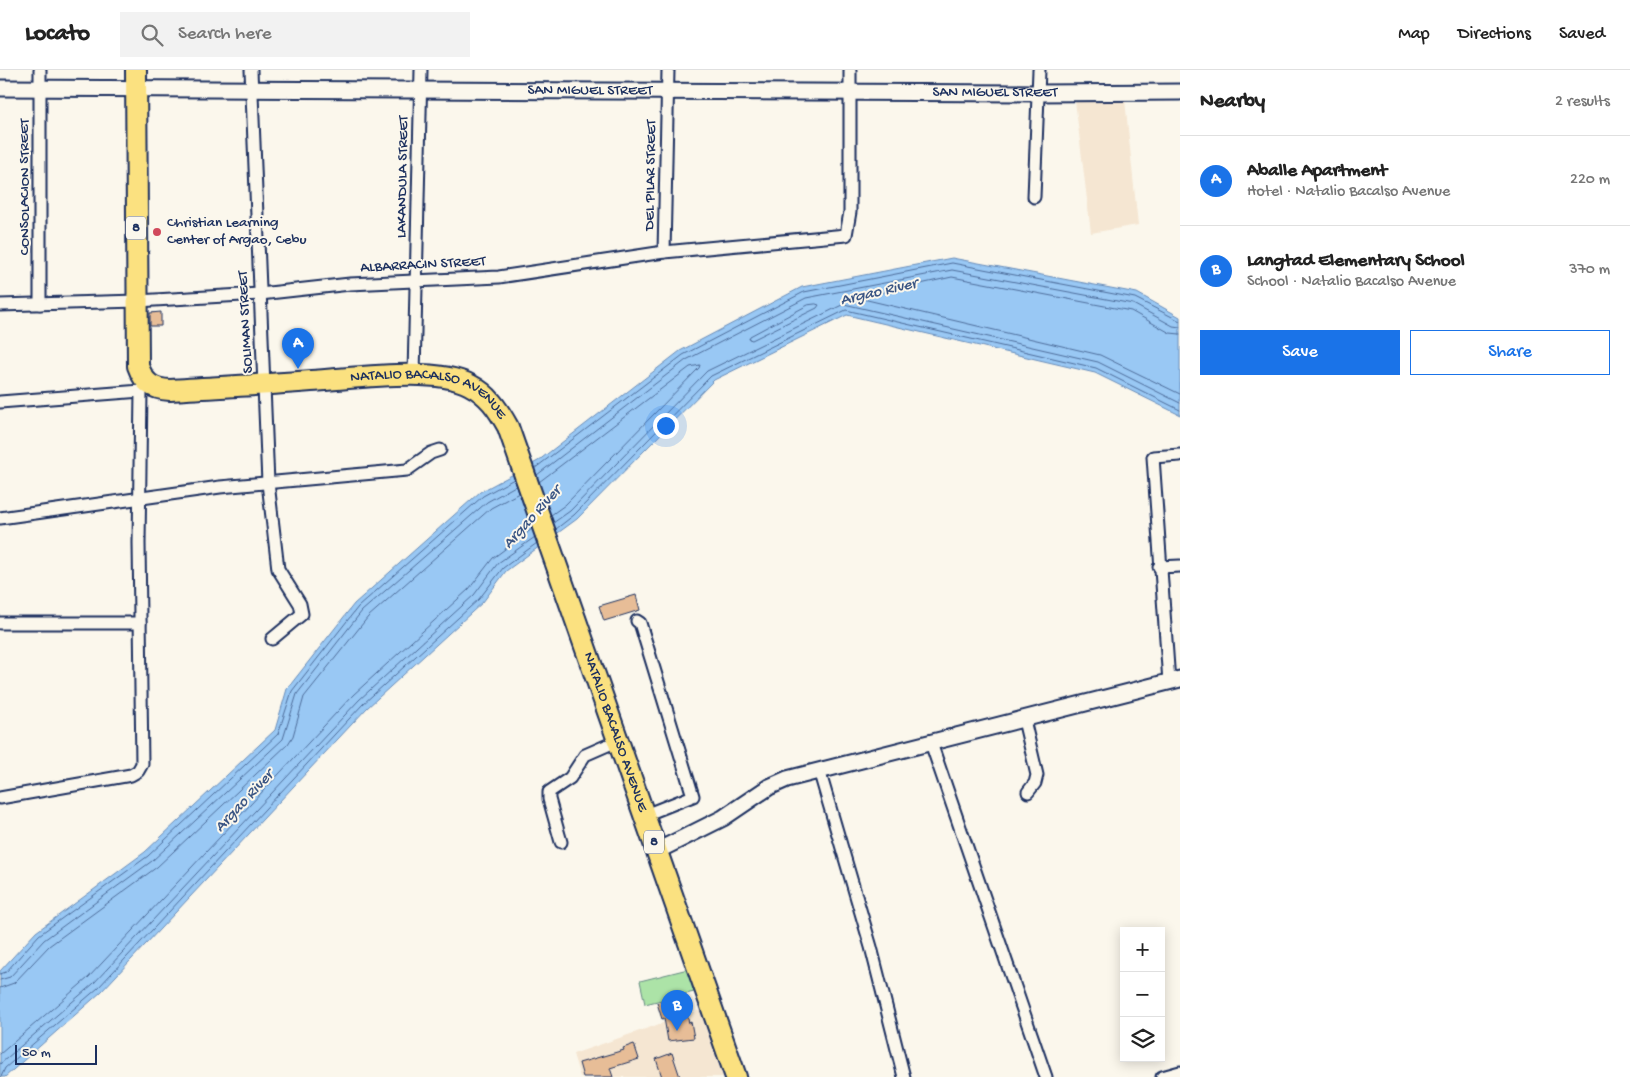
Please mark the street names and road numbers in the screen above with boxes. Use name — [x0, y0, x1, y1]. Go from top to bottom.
street label: SAN MIGUEL STREET — [528, 82, 654, 100]
street label: SAN MIGUEL STREET — [933, 83, 1059, 102]
street label: LAKANDULA STREET — [393, 114, 413, 238]
street label: CONSOLACION STREET — [16, 118, 34, 255]
street label: DEL PILAR STREET — [641, 118, 661, 232]
road number: 8 — [126, 216, 146, 240]
street label: ALBARRACIN STREET — [360, 253, 487, 277]
street label: SOLIMAN STREET — [234, 269, 258, 374]
street label: NATALIO BACALSO AVENUE — [349, 366, 511, 423]
street label: NATALIO BACALSO AVENUE — [579, 650, 652, 815]
road number: 8 — [644, 830, 664, 854]

